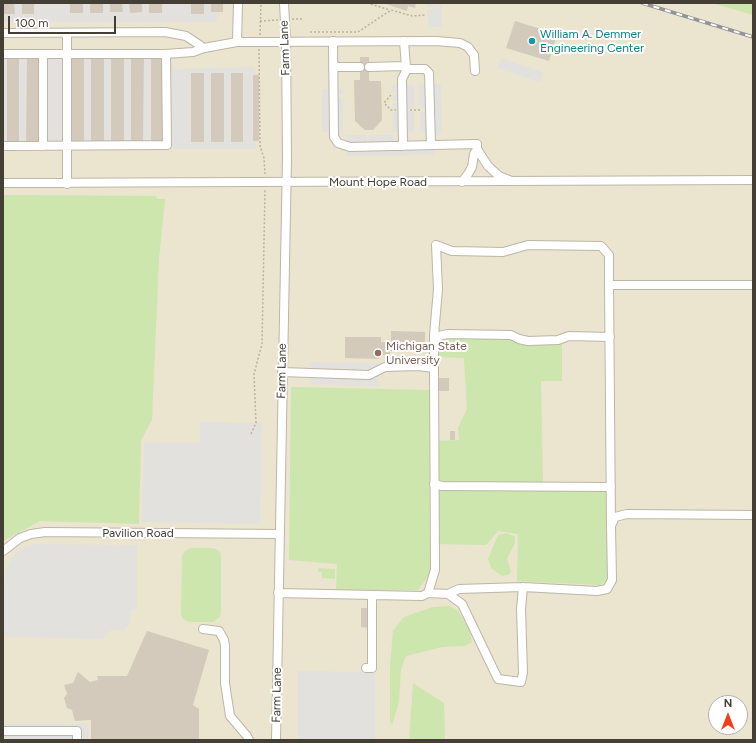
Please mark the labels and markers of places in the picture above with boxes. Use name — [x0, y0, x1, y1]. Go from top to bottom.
place label: William A. Demmer Engineering Center — [540, 27, 644, 55]
marker: William A. Demmer Engineering Center — [527, 36, 537, 46]
place label: Michigan State University — [386, 339, 467, 367]
marker: Michigan State University — [373, 348, 383, 358]

